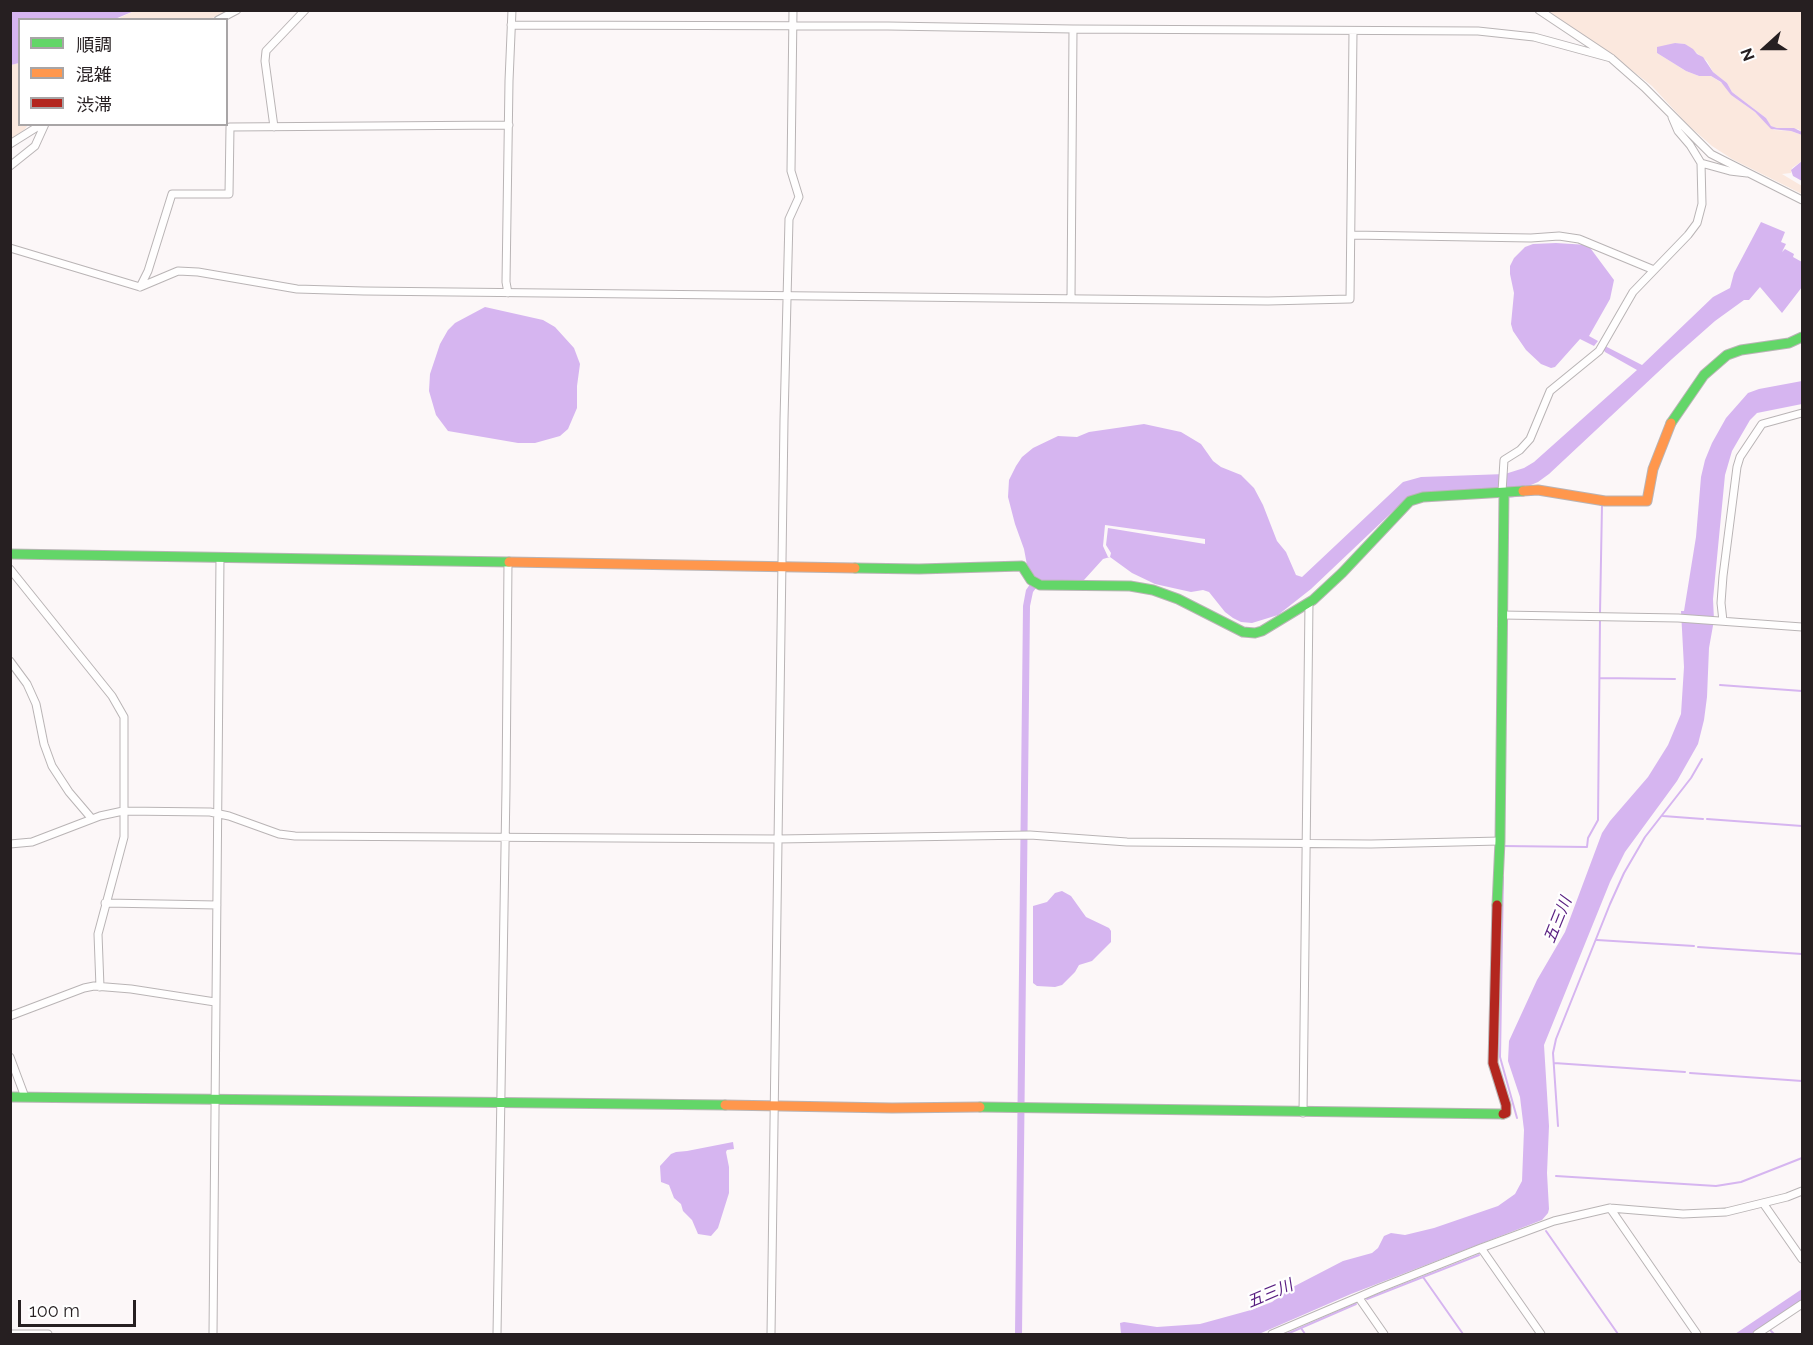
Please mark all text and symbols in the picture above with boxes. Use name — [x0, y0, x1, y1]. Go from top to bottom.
legend — [18, 18, 228, 126]
north arrow — [1735, 18, 1795, 78]
text: 順調 — [76, 34, 112, 55]
text: N — [1737, 46, 1759, 64]
text: 混雑 — [76, 64, 112, 85]
text: 渋滞 — [76, 94, 112, 115]
water label: 五三川 — [1540, 894, 1576, 946]
water label: 五三川 — [1244, 1276, 1296, 1312]
scale bar — [21, 1288, 140, 1326]
text: 100 m — [29, 1300, 80, 1321]

